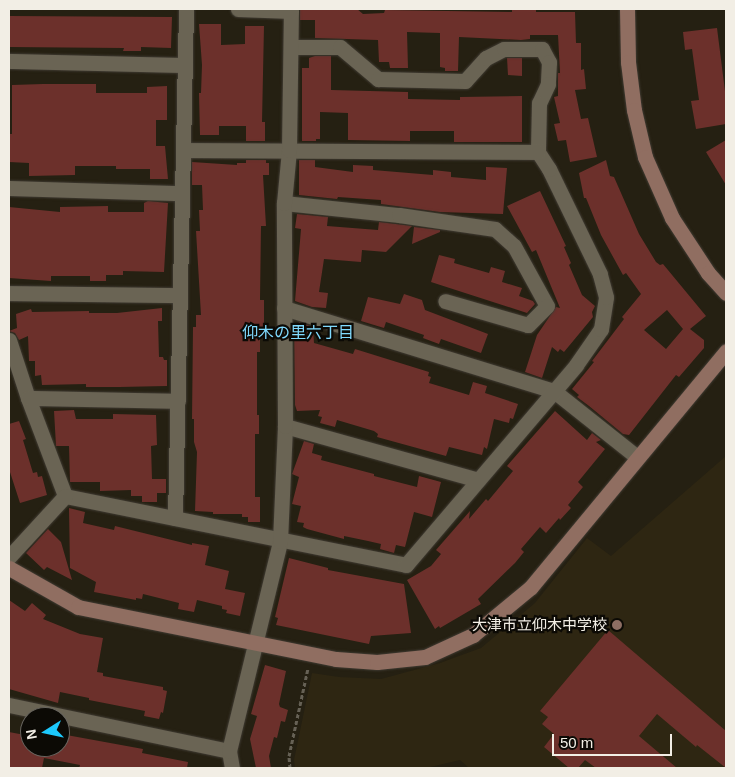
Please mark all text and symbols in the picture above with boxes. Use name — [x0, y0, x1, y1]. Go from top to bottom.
district label: 仰木の里六丁目 — [242, 323, 354, 343]
place label: 大津市立仰木中学校 — [472, 616, 607, 634]
marker: 大津市立仰木中学校 — [611, 619, 623, 631]
north arrow — [20, 707, 70, 757]
scale bar — [555, 724, 675, 756]
text: N — [22, 728, 40, 741]
text: 50 m — [560, 734, 593, 751]

